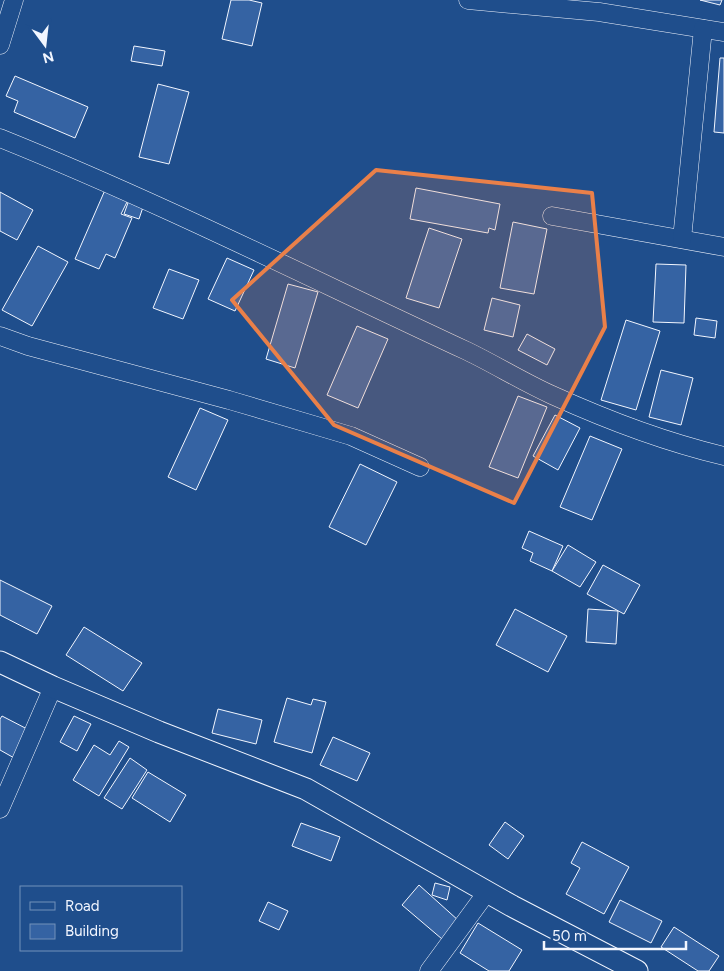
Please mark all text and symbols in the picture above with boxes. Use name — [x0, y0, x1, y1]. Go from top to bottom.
north arrow — [20, 20, 70, 70]
text: N — [41, 47, 56, 67]
legend — [20, 886, 182, 951]
text: Road — [65, 897, 100, 915]
scale bar — [544, 918, 686, 950]
text: Building — [65, 922, 119, 940]
text: 50 m — [552, 927, 587, 945]

